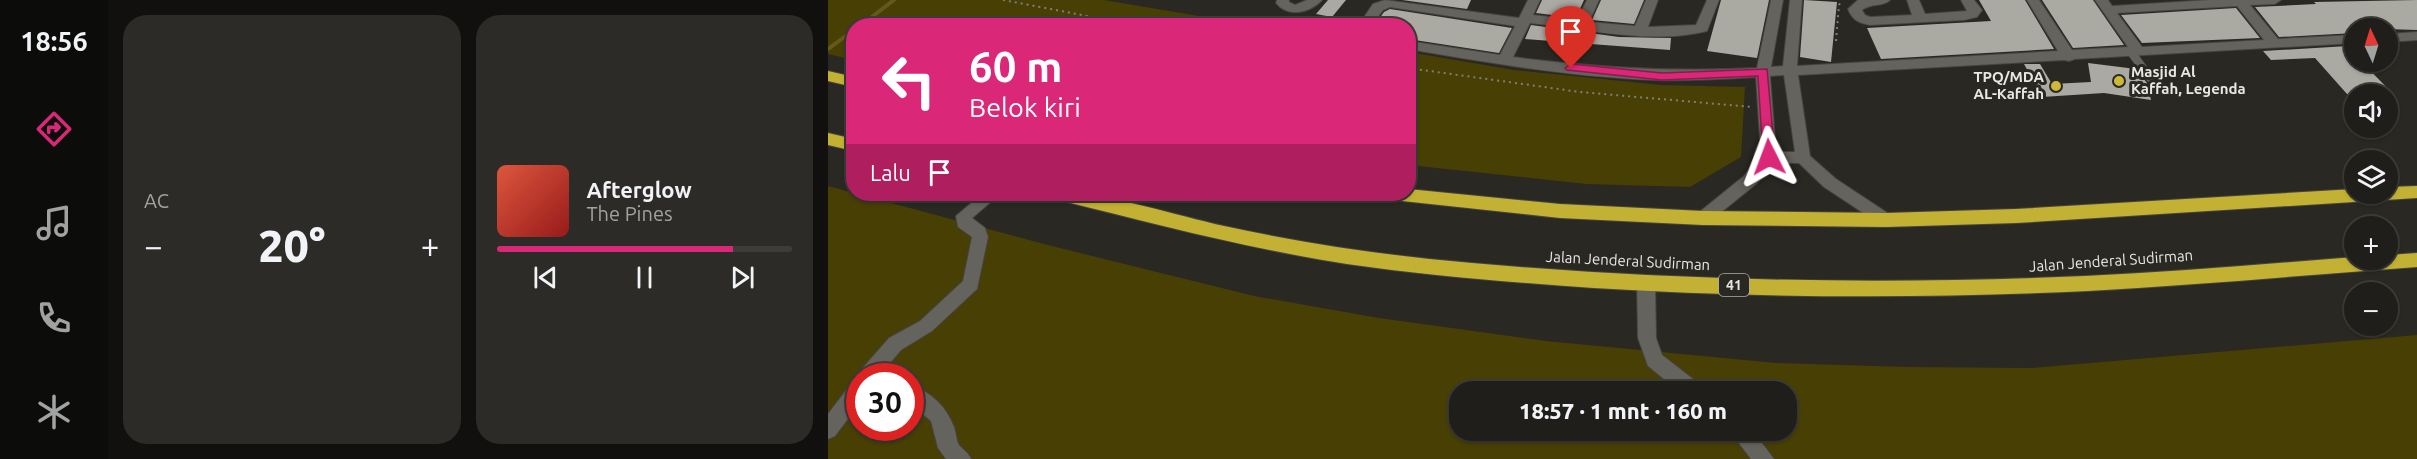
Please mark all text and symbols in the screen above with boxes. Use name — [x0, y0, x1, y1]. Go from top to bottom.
pin — [1545, 6, 1596, 68]
icon: arrive — [1554, 15, 1587, 48]
north arrow — [2344, 18, 2398, 72]
map controls — [2344, 18, 2398, 336]
text: 18:56 — [20, 26, 88, 56]
icon: left — [870, 42, 948, 120]
text: 60 m — [969, 43, 1063, 90]
place label: Masjid Al Kaffah, Legenda — [2131, 63, 2246, 97]
place label: TPQ/MDA AL-Kaffah — [1973, 68, 2044, 102]
marker: Masjid Al Kaffah, Legenda — [2112, 74, 2126, 88]
marker: TPQ/MDA AL-Kaffah — [2049, 79, 2063, 93]
button: sound — [2344, 84, 2398, 138]
text: Belok kiri — [969, 92, 1081, 122]
icon: directions — [33, 108, 75, 150]
position arrow — [1737, 125, 1801, 189]
button: layers — [2344, 150, 2398, 204]
icon: arrive — [923, 156, 956, 189]
text: Lalu — [870, 160, 911, 185]
text: Afterglow — [587, 177, 692, 202]
text: AC — [144, 189, 169, 212]
icon: music — [33, 202, 75, 244]
text: The Pines — [587, 202, 673, 225]
button: + — [2344, 216, 2398, 270]
text: 20° — [258, 220, 325, 271]
text: − — [144, 227, 163, 264]
text: + — [421, 227, 439, 264]
street label: Jalan Jenderal Sudirman — [2028, 246, 2194, 275]
street label: Jalan Jenderal Sudirman — [1545, 248, 1711, 273]
icon: previous — [529, 261, 562, 294]
icon: pause — [628, 261, 661, 294]
icon: next — [726, 261, 759, 294]
road number: 41 — [1719, 274, 1749, 296]
button: − — [2344, 282, 2398, 336]
icon: phone — [33, 297, 75, 339]
speed limit sign: 30 — [846, 363, 924, 441]
icon: climate — [33, 391, 75, 433]
text: 18:57 · 1 mnt · 160 m — [1519, 398, 1727, 423]

